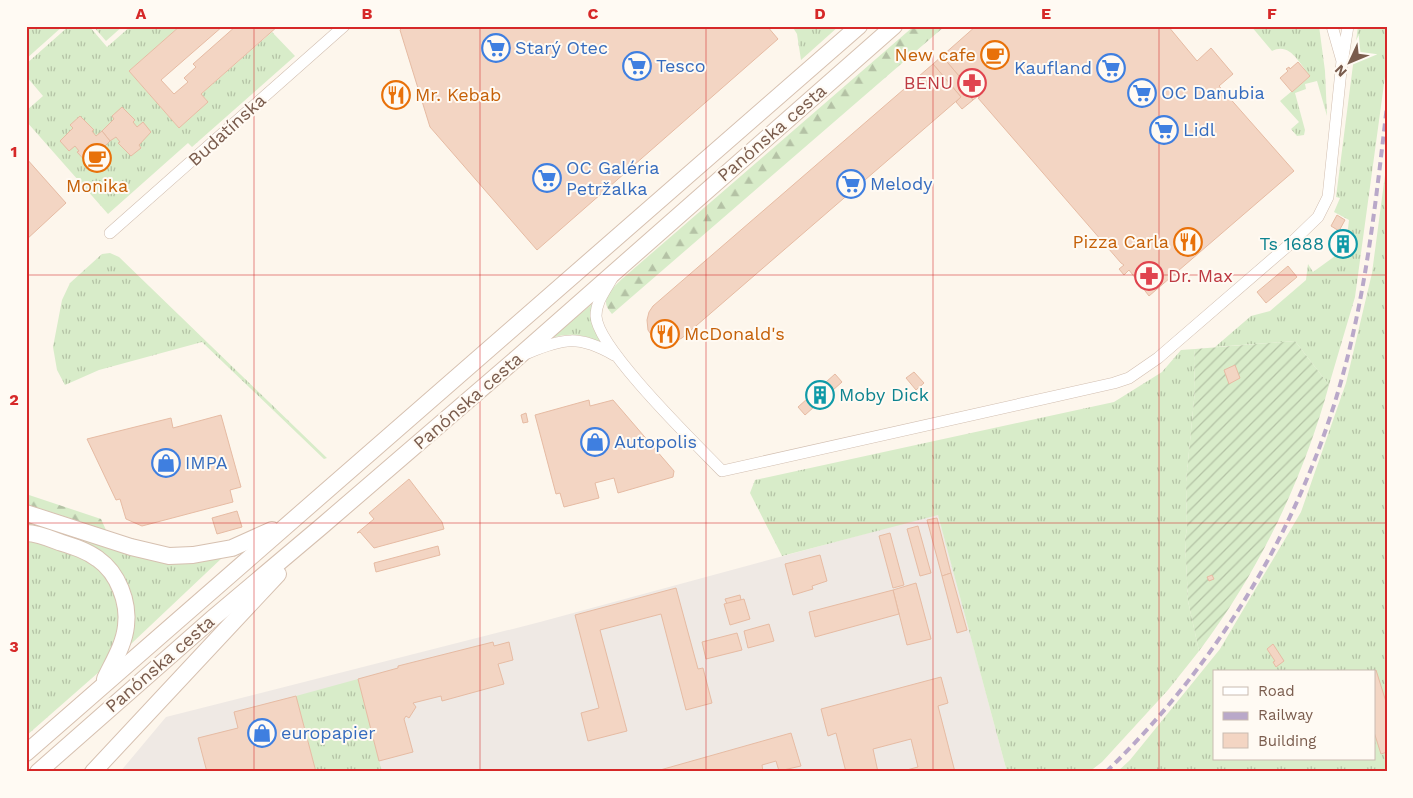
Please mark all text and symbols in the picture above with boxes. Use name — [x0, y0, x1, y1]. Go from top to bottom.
text: A — [136, 4, 147, 23]
text: B — [362, 4, 373, 23]
text: C — [588, 4, 599, 23]
text: D — [814, 4, 826, 23]
text: E — [1041, 4, 1051, 23]
text: F — [1267, 4, 1277, 23]
supermarket icon: Starý Otec — [481, 33, 511, 63]
place label: Starý Otec — [515, 37, 608, 58]
north arrow — [1326, 38, 1376, 88]
cafe icon: New cafe — [980, 40, 1010, 70]
place label: New cafe — [895, 44, 976, 65]
supermarket icon: Tesco — [622, 51, 652, 81]
supermarket icon: Kaufland — [1096, 53, 1126, 83]
place label: Tesco — [656, 55, 706, 76]
place label: Kaufland — [1014, 57, 1092, 78]
text: N — [1331, 62, 1350, 80]
pharmacy icon: BENU — [957, 68, 987, 98]
place label: BENU — [904, 72, 953, 93]
supermarket icon: OC Danubia — [1127, 78, 1157, 108]
restaurant icon: Mr. Kebab — [381, 80, 411, 110]
street label: Panónska cesta — [713, 80, 830, 186]
place label: OC Danubia — [1161, 82, 1265, 103]
place label: Mr. Kebab — [415, 84, 501, 105]
street label: Budatínska — [184, 89, 270, 170]
supermarket icon: Lidl — [1149, 115, 1179, 145]
place label: Lidl — [1183, 119, 1216, 140]
text: 1 — [11, 142, 17, 161]
cafe icon: Monika — [82, 143, 112, 173]
place label: OC Galéria Petržalka — [566, 157, 659, 199]
supermarket icon: OC Galéria Petržalka — [532, 163, 562, 193]
supermarket icon: Melody — [836, 169, 866, 199]
place label: Melody — [870, 173, 933, 194]
place label: Monika — [66, 175, 128, 196]
restaurant icon: Pizza Carla — [1173, 227, 1203, 257]
building icon: Ts 1688 — [1328, 229, 1358, 259]
place label: Pizza Carla — [1073, 231, 1169, 252]
place label: Ts 1688 — [1259, 233, 1324, 254]
pharmacy icon: Dr. Max — [1134, 261, 1164, 291]
place label: Dr. Max — [1168, 265, 1233, 286]
restaurant icon: McDonald's — [650, 319, 680, 349]
place label: McDonald's — [684, 323, 785, 344]
street label: Panónska cesta — [409, 348, 526, 454]
building icon: Moby Dick — [805, 380, 835, 410]
place label: Moby Dick — [839, 384, 929, 405]
text: 2 — [9, 390, 19, 409]
shop icon: Autopolis — [580, 427, 610, 457]
place label: Autopolis — [614, 431, 697, 452]
shop icon: IMPA — [151, 448, 181, 478]
place label: IMPA — [185, 452, 228, 473]
street label: Panónska cesta — [101, 611, 218, 717]
text: 3 — [9, 637, 19, 656]
legend — [1213, 670, 1376, 760]
text: Road — [1258, 682, 1295, 700]
text: Railway — [1258, 706, 1313, 724]
shop icon: europapier — [247, 718, 277, 748]
place label: europapier — [281, 722, 376, 743]
text: Building — [1258, 732, 1316, 750]

